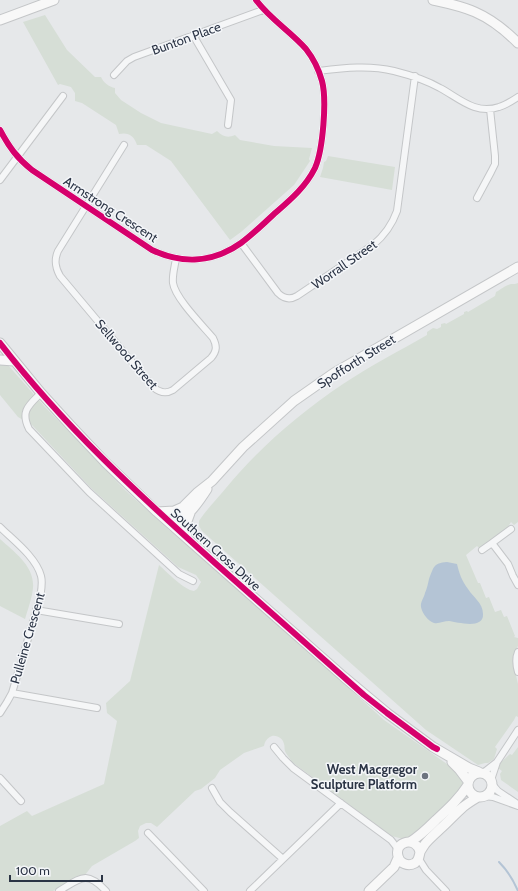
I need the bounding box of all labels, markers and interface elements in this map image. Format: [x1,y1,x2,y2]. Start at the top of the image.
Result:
street label: Bunton Place [149,18,223,58]
street label: Armstrong Crescent [61,173,162,246]
street label: Worrall Street [308,235,380,292]
street label: Sellwood Street [92,316,162,393]
street label: Spofforth Street [314,330,399,391]
street label: Southern Cross Drive [168,504,265,594]
street label: Pulleine Crescent [6,590,48,686]
place label: West Macgregor Sculpture Platform [311,761,418,792]
marker: West Macgregor Sculpture Platform [420,771,430,781]
scale bar [10,857,102,883]
text: 100 m [16,863,50,878]

